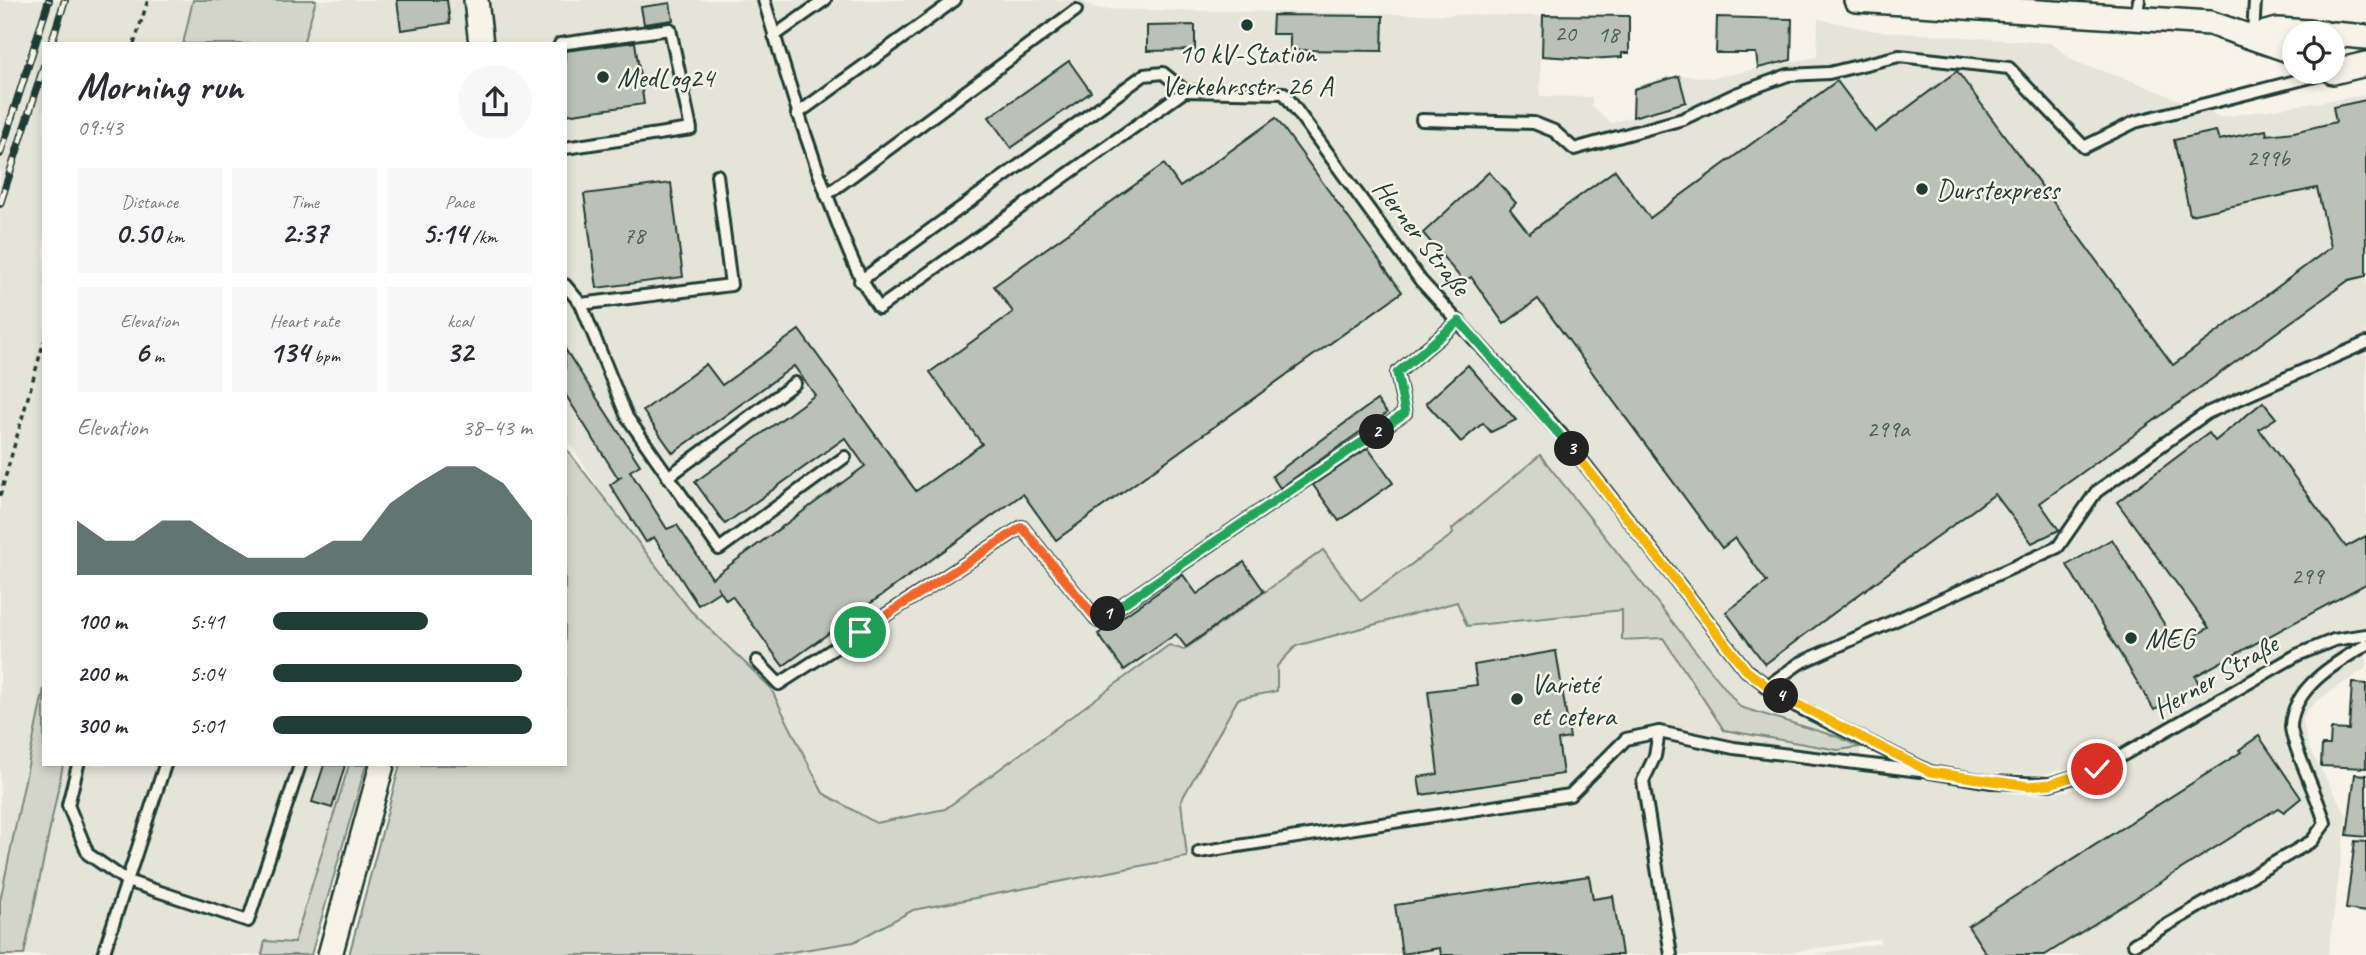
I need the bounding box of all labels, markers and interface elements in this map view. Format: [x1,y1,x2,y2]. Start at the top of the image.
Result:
marker: 10 kV-Station Verkehrsstr. 26 A [1239,17,1255,33]
house number: 20 [1554,18,1578,48]
house number: 18 [1597,19,1621,49]
map controls [2282,21,2345,84]
button: locate [2282,21,2345,84]
place label: 10 kV-Station Verkehrsstr. 26 A [1162,36,1334,103]
place label: MedLog24 [617,60,717,95]
text: Morning run [77,63,243,110]
button: share [458,65,532,139]
marker: MedLog24 [595,69,611,85]
text: 09:43 [77,113,123,142]
house number: 299b [2247,143,2291,173]
street label: Herner Straße [1365,172,1480,304]
place label: Durstexpress [1936,172,2061,207]
marker: Durstexpress [1914,181,1930,197]
text: Distance [121,190,178,214]
text: Time [290,190,319,214]
text: Pace [445,190,474,214]
text: 0.50 [115,214,161,252]
text: 2:37 [281,214,328,252]
text: 5:14 [422,214,468,252]
house number: 78 [623,220,647,250]
text: km [161,225,184,249]
text: /km [468,225,497,249]
text: Elevation [120,309,179,333]
text: Heart rate [270,309,339,333]
text: kcal [447,309,472,333]
text: 6 [135,333,149,371]
text: 134 [269,333,309,371]
text: 32 [446,333,473,371]
text: m [149,344,164,368]
text: bpm [309,344,340,368]
text: Elevation [77,413,148,442]
text: 38–43 m [462,413,532,442]
pin: 2 [1360,414,1394,450]
house number: 299a [1867,414,1911,444]
text: 2 [1372,419,1381,443]
pin: 3 [1554,432,1590,466]
text: 3 [1567,436,1576,460]
house number: 299 [2291,561,2325,591]
pin: 1 [1090,596,1126,632]
text: 1 [1103,601,1112,625]
pin [830,602,890,662]
text: 100 m [77,607,127,636]
text: 5:41 [189,607,225,636]
icon: arrive [841,613,879,651]
place label: MEG [2145,621,2197,656]
street label: Herner Straße [2146,625,2285,726]
marker: MEG [2123,630,2139,646]
text: 200 m [77,659,127,688]
text: 5:04 [189,659,225,688]
place label: Varieté et cetera [1531,666,1617,733]
pin: 4 [1764,678,1798,714]
text: 4 [1776,683,1785,707]
marker: Varieté et cetera [1509,691,1525,707]
text: 300 m [77,711,127,740]
text: 5:01 [189,711,225,740]
pin [2067,739,2127,799]
icon: check [2078,750,2116,788]

